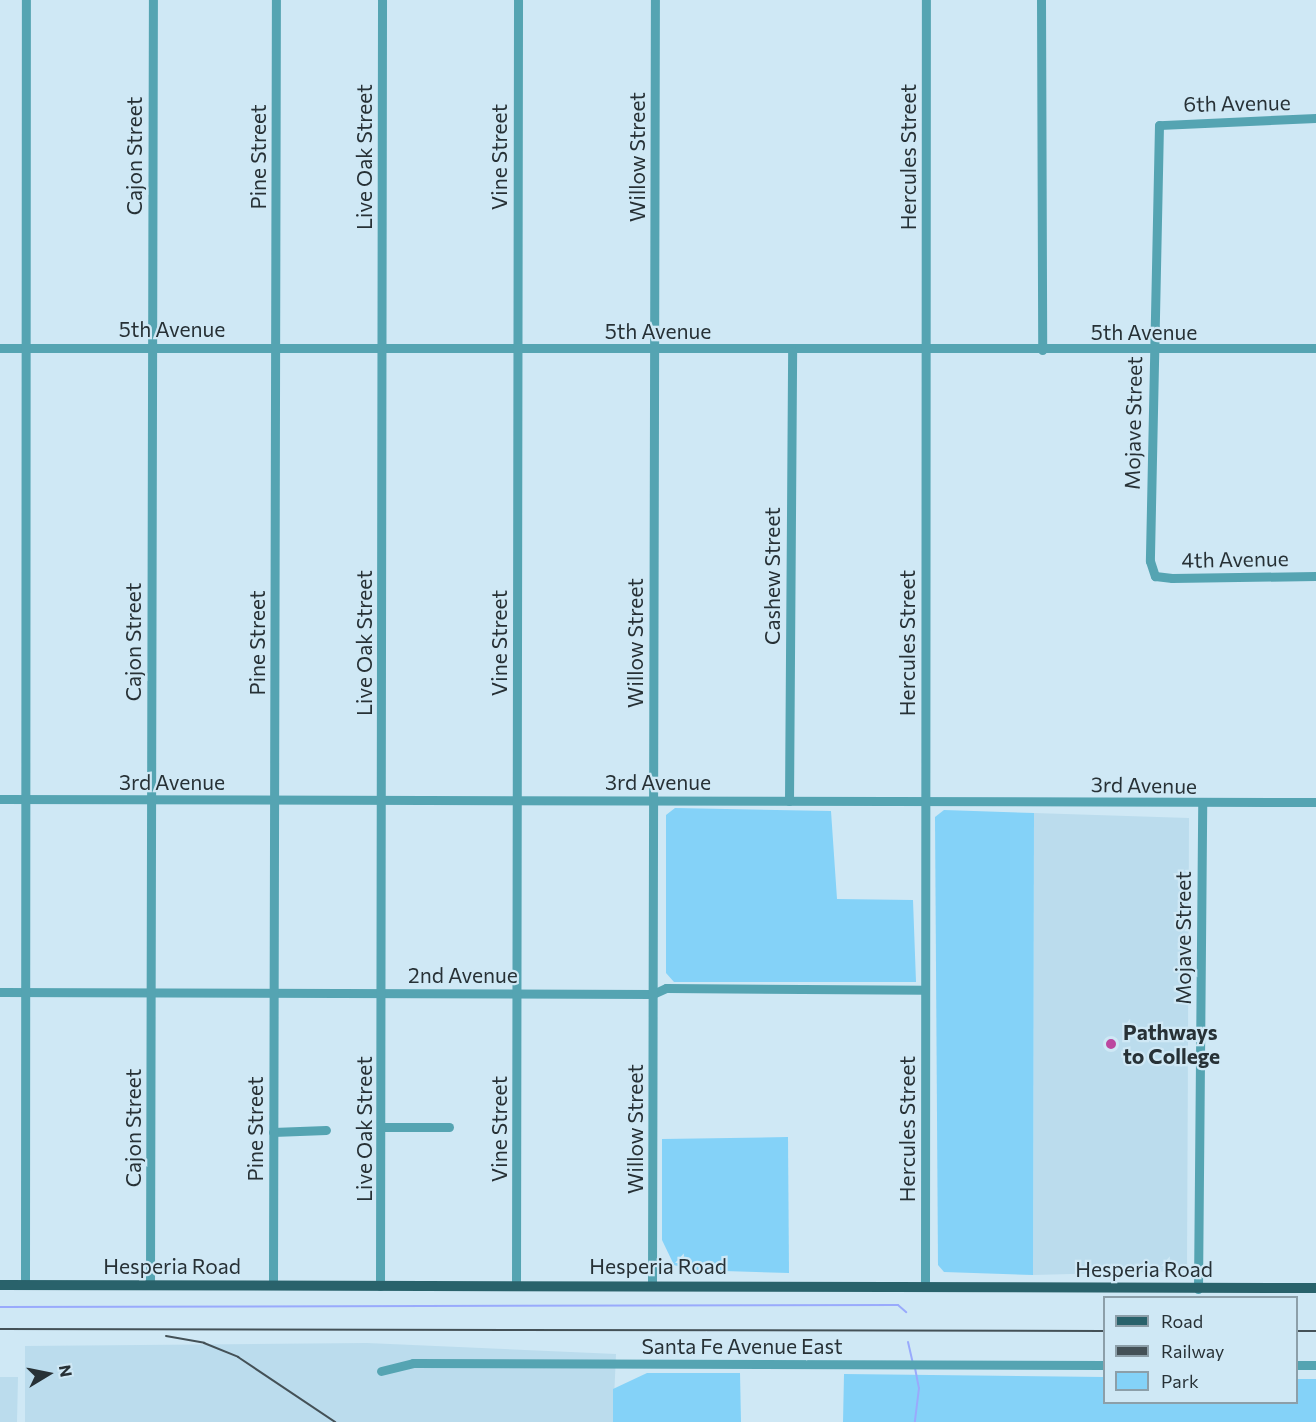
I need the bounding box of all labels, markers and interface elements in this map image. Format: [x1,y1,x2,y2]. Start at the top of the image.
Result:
street label: Live Oak Street [351,84,377,230]
street label: Hercules Street [895,84,921,230]
street label: 6th Avenue [1183,89,1291,117]
street label: Willow Street [624,92,650,222]
street label: Cajon Street [121,97,147,215]
street label: Pine Street [245,104,271,210]
street label: Vine Street [486,104,512,210]
street label: 5th Avenue [119,316,225,342]
street label: 5th Avenue [605,318,711,344]
street label: 5th Avenue [1091,319,1197,345]
street label: Mojave Street [1119,356,1147,490]
street label: Cashew Street [759,507,785,645]
street label: 4th Avenue [1181,545,1289,573]
street label: Live Oak Street [351,570,377,716]
street label: Hercules Street [894,570,920,716]
street label: Willow Street [622,578,648,708]
street label: Cajon Street [120,583,146,701]
street label: Pine Street [244,590,270,696]
street label: Vine Street [486,590,512,696]
street label: 3rd Avenue [119,769,225,795]
street label: 3rd Avenue [605,769,711,795]
street label: 3rd Avenue [1091,771,1197,799]
street label: Mojave Street [1170,871,1196,1005]
street label: 2nd Avenue [408,962,518,988]
place label: Pathways to College [1123,1019,1220,1069]
marker: Pathways to College [1104,1037,1118,1051]
street label: Live Oak Street [351,1056,377,1202]
street label: Hercules Street [894,1056,920,1202]
street label: Willow Street [622,1064,648,1194]
street label: Cajon Street [120,1069,146,1187]
street label: Pine Street [242,1076,268,1182]
street label: Vine Street [486,1076,512,1182]
street label: Hesperia Road [103,1253,241,1279]
street label: Hesperia Road [589,1253,727,1279]
street label: Hesperia Road [1075,1256,1213,1282]
legend [1103,1296,1298,1404]
text: Road [1161,1310,1203,1332]
street label: Santa Fe Avenue East [641,1333,843,1359]
text: Railway [1161,1340,1224,1362]
north arrow [18,1344,78,1404]
text: N [56,1363,77,1378]
text: Park [1161,1370,1199,1392]

